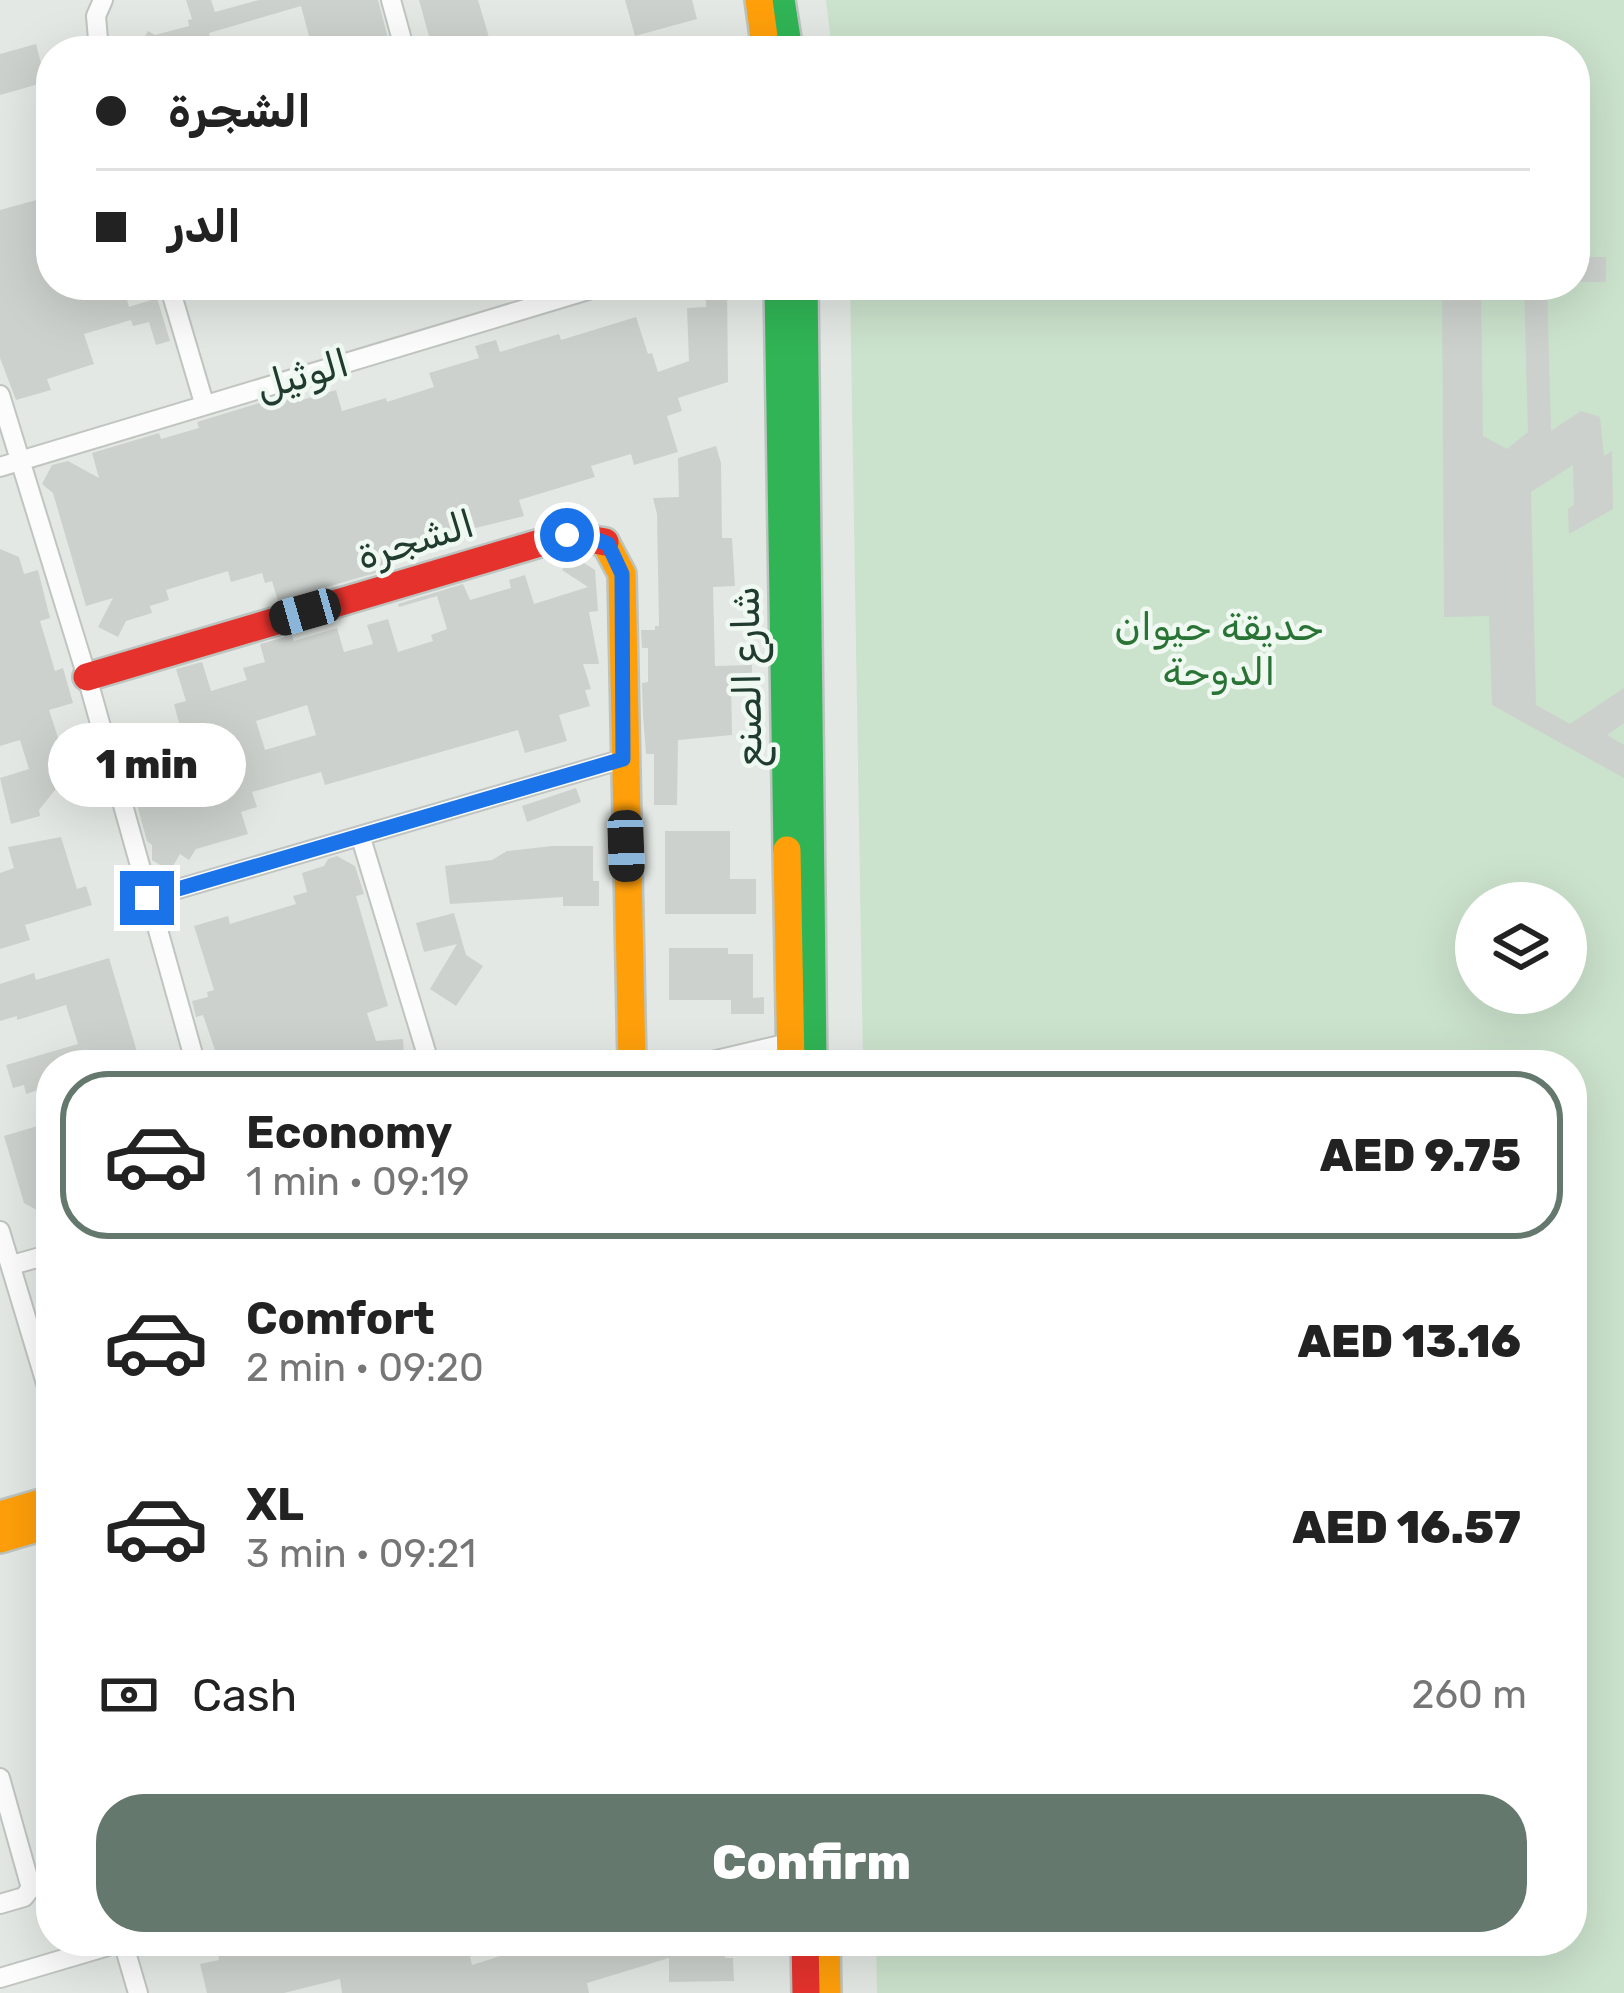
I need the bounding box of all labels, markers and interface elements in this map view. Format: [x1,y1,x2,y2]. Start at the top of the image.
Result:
text: الشجرة [168,85,311,138]
text: الدر [168,200,241,253]
street label: الوثيل [251,340,354,410]
street label: الشجرة [351,500,479,580]
route start [540,508,594,562]
car [265,585,345,639]
street label: شارع الصنع [722,586,776,766]
park label: حديقة حيوان الدوحة [1114,604,1324,695]
callout: 1 min [48,724,246,808]
text: 1 min [96,742,198,788]
car [607,809,645,883]
route end [120,871,174,925]
map controls [1455,882,1587,1014]
button: layers [1455,882,1587,1014]
icon: car [102,1101,210,1209]
text: Economy [246,1106,452,1159]
text: AED 9.75 [1320,1129,1521,1182]
text: 1 min · 09:19 [246,1159,470,1205]
icon: car [102,1287,210,1395]
text: Comfort [246,1292,435,1345]
text: AED 13.16 [1298,1315,1521,1368]
text: 2 min · 09:20 [246,1345,484,1391]
icon: car [102,1473,210,1581]
text: XL [246,1478,304,1531]
text: AED 16.57 [1292,1501,1521,1554]
text: 3 min · 09:21 [246,1531,476,1577]
icon: cash [96,1662,162,1728]
text: Cash [192,1669,297,1722]
text: 260 m [1412,1672,1527,1718]
button: Confirm [96,1794,1527,1932]

